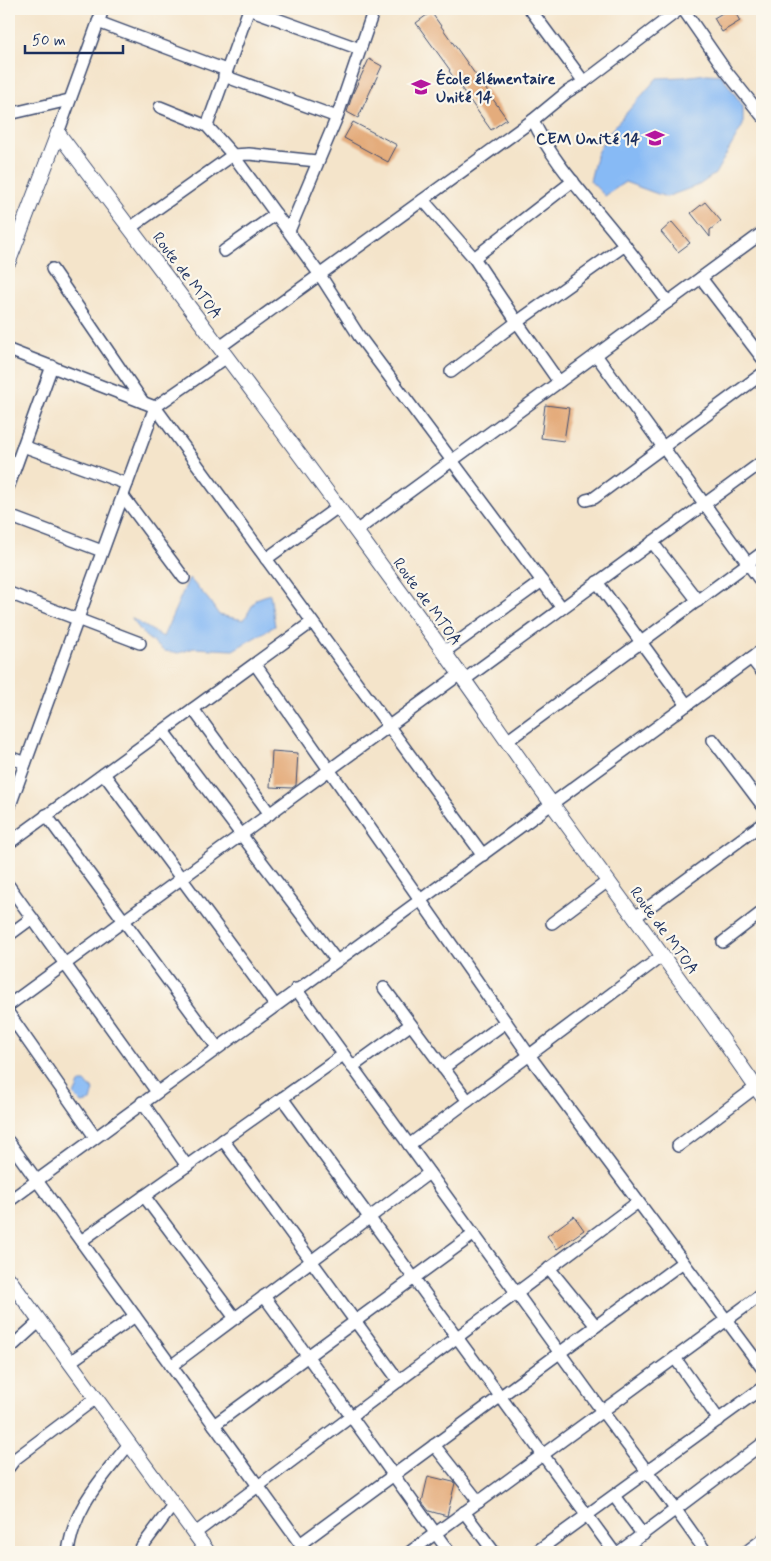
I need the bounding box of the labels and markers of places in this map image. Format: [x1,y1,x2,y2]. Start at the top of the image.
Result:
place label: École élémentaire Unité 14 [436,68,556,108]
school or university icon: École élémentaire Unité 14 [410,76,432,98]
school or university icon: CEM Unité 14 [644,127,666,149]
place label: CEM Unité 14 [536,129,640,150]

